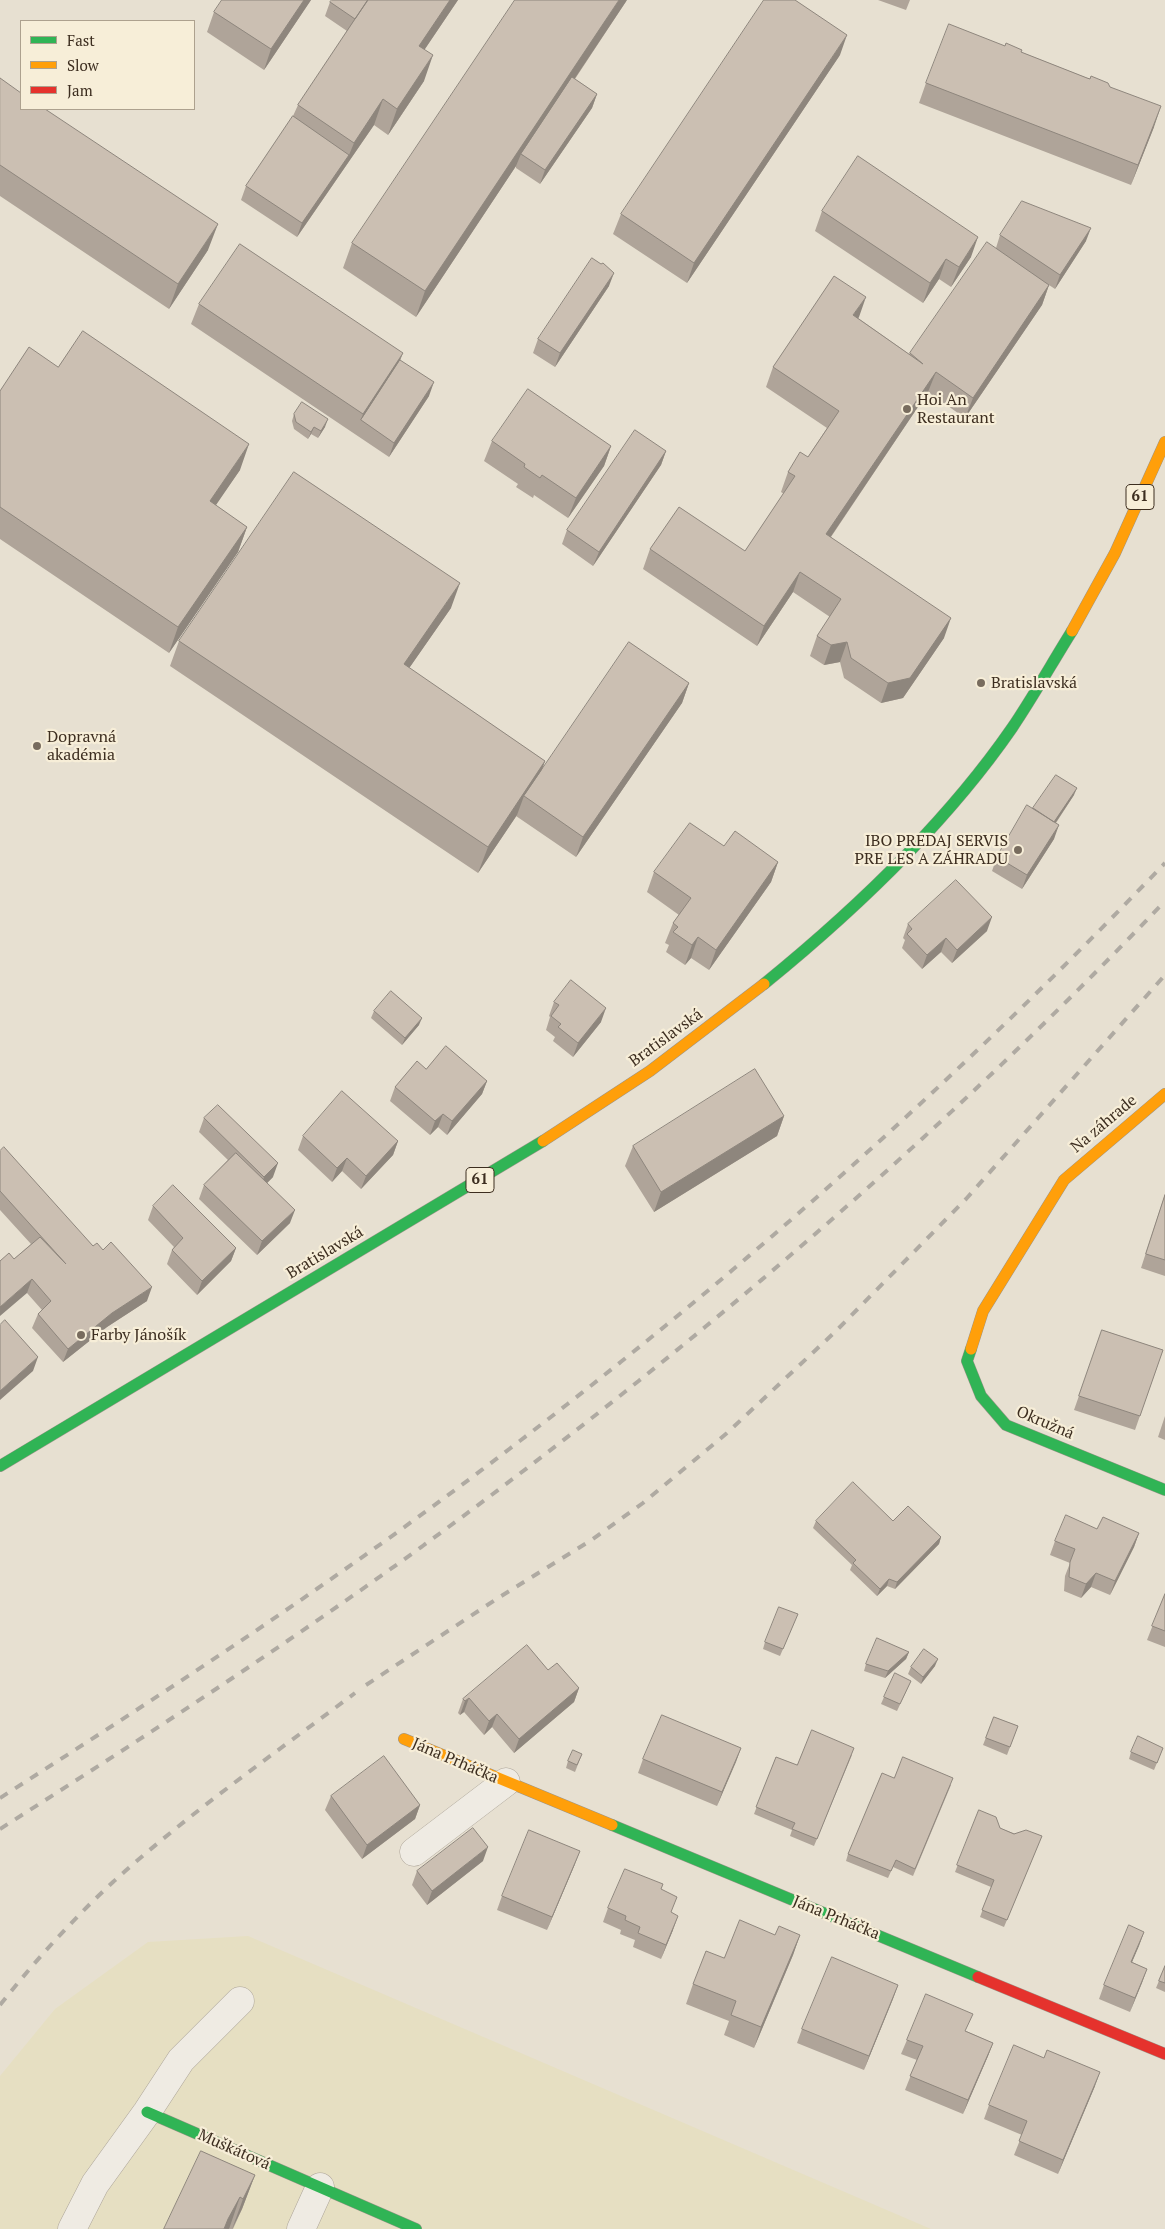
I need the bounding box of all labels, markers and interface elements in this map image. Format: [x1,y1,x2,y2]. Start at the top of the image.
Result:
legend [20,20,195,110]
text: Fast [67,30,95,50]
text: Slow [67,55,99,75]
text: Jam [67,80,93,100]
place label: Hoi An Restaurant [917,390,995,428]
marker: Hoi An Restaurant [901,403,913,415]
road number: 61 [1126,484,1154,510]
place label: Bratislavská [991,673,1077,693]
marker: Bratislavská [975,677,987,689]
place label: Dopravná akadémia [47,727,116,765]
marker: Dopravná akadémia [31,740,43,752]
place label: IBO PREDAJ SERVIS PRE LES A ZÁHRADU [854,831,1008,869]
marker: IBO PREDAJ SERVIS PRE LES A ZÁHRADU [1012,844,1024,856]
street label: Bratislavská [626,1005,706,1071]
street label: Na záhrade [1067,1091,1141,1157]
road number: 61 [466,1168,494,1192]
street label: Bratislavská [283,1223,367,1283]
place label: Farby Jánošík [91,1325,186,1345]
marker: Farby Jánošík [75,1329,87,1341]
street label: Okružná [1013,1402,1077,1444]
street label: Jána Prháčka [409,1734,501,1788]
street label: Jána Prháčka [790,1892,882,1944]
street label: Muškátová [195,2126,273,2174]

